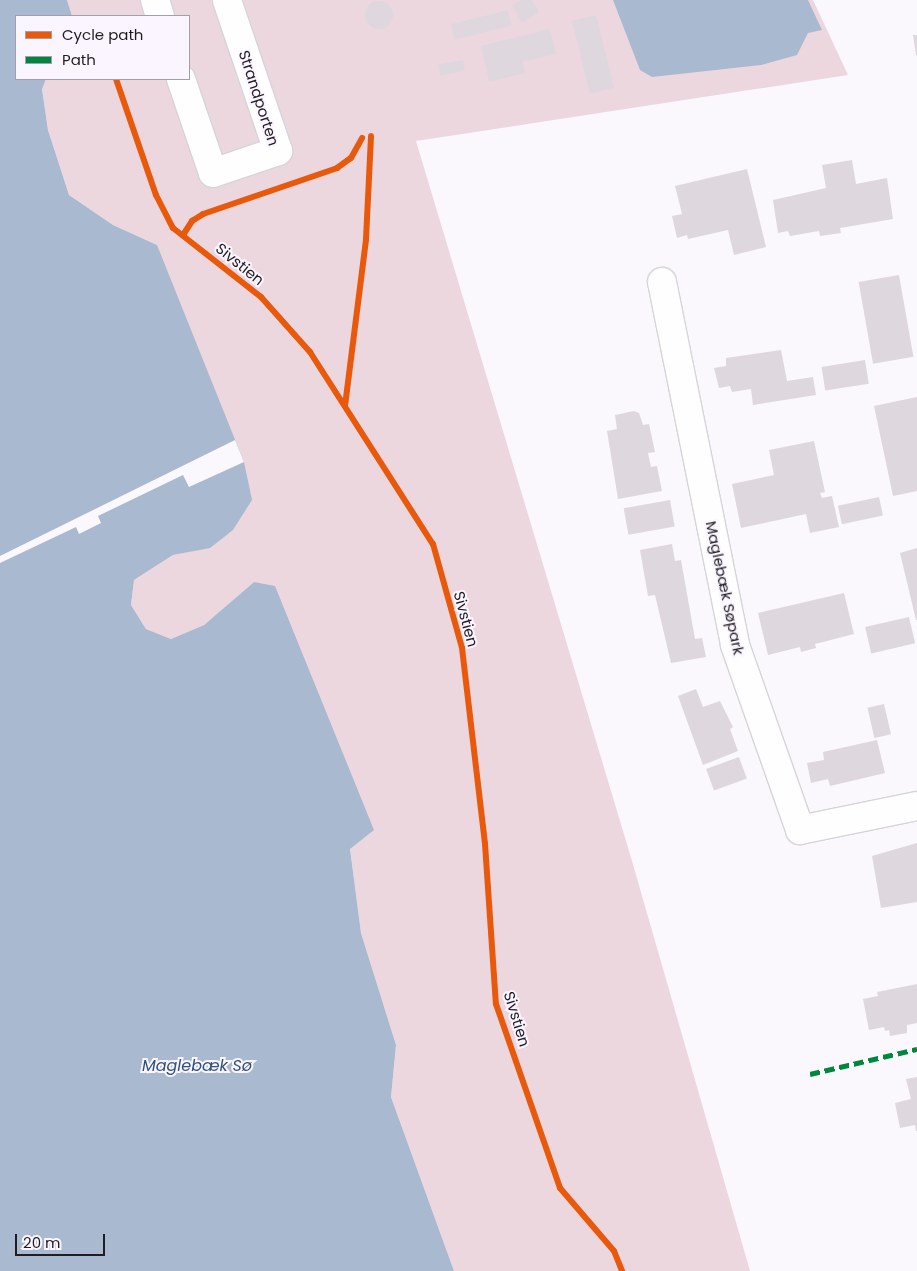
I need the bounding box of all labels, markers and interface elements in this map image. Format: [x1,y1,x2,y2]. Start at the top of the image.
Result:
legend [15,15,190,80]
text: Cycle path [62,24,143,45]
street label: Strandporten [235,48,283,148]
text: Path [62,49,96,70]
street label: Sivstien [212,239,268,289]
street label: Maglebæk Søpark [702,519,748,657]
street label: Sivstien [450,589,482,649]
street label: Sivstien [500,989,534,1049]
water label: Maglebæk Sø [142,1056,252,1076]
scale bar [18,1224,108,1256]
text: 20 m [23,1232,61,1253]

